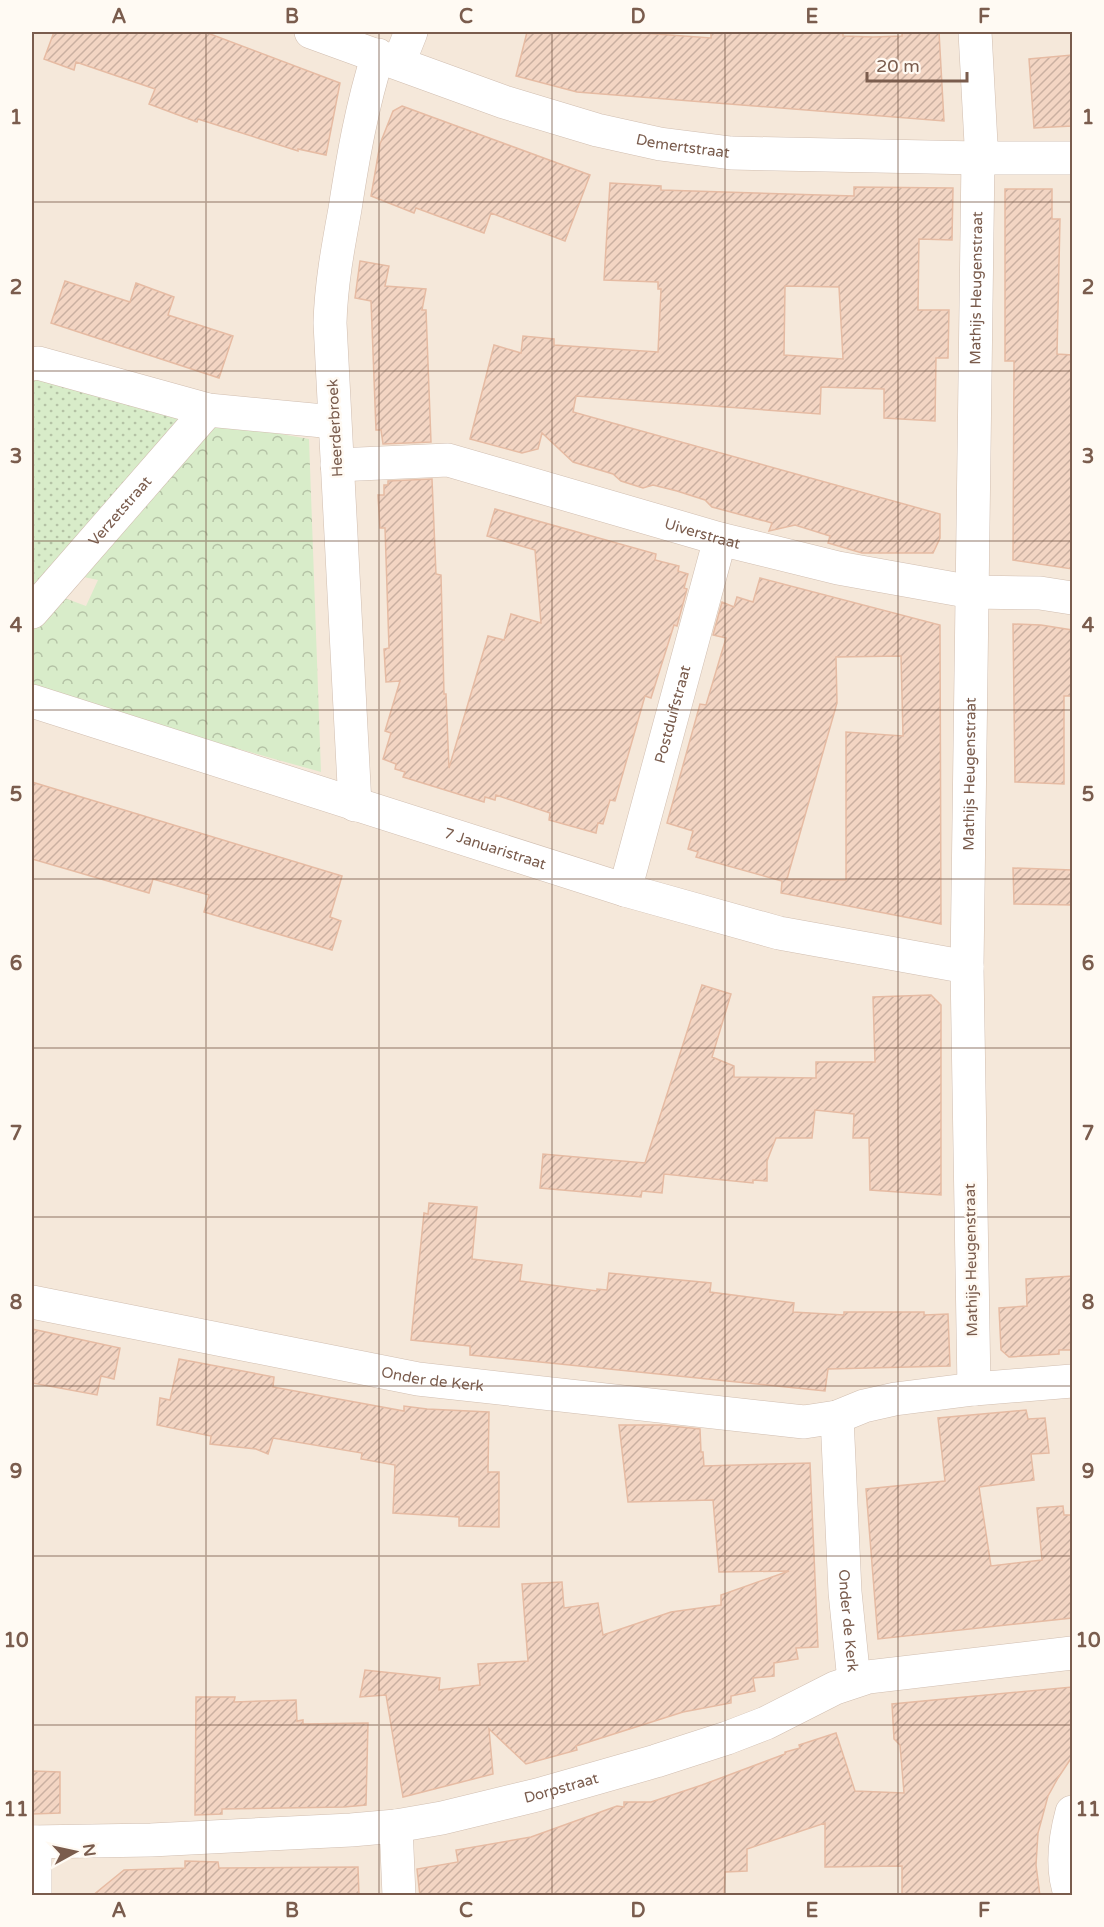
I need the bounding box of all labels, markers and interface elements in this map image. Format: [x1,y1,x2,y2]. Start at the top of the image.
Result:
text: A [112,5,127,29]
text: B [285,5,299,29]
text: C [459,5,473,29]
text: D [630,5,646,29]
text: E [806,5,819,29]
text: F [978,5,990,29]
scale bar [867,45,968,83]
text: 20 m [876,55,920,77]
text: 1 [10,106,22,130]
text: 1 [1082,106,1094,130]
street label: Demertstraat [635,130,731,162]
street label: Mathijs Heugenstraat [966,211,986,365]
text: 2 [10,276,22,300]
text: 2 [1082,276,1094,300]
street label: Heerderbroek [323,379,347,477]
text: 3 [10,445,22,469]
text: 3 [1082,445,1094,469]
street label: Verzetstraat [85,472,155,550]
street label: Uiverstraat [662,514,742,553]
text: 4 [10,614,23,638]
text: 4 [1082,614,1095,638]
street label: Postduifstraat [651,663,694,765]
street label: Mathijs Heugenstraat [960,697,980,851]
text: 5 [10,783,22,807]
text: 5 [1082,783,1094,807]
street label: 7 Januaristraat [442,824,549,873]
text: 6 [10,952,22,976]
text: 6 [1082,952,1094,976]
text: 7 [10,1122,22,1146]
text: 7 [1082,1122,1094,1146]
street label: Mathijs Heugenstraat [961,1183,981,1337]
text: 8 [10,1291,22,1315]
text: 8 [1082,1291,1094,1315]
street label: Onder de Kerk [380,1363,485,1395]
text: 9 [10,1460,22,1484]
text: 9 [1082,1460,1094,1484]
street label: Onder de Kerk [835,1569,862,1673]
text: 10 [3,1629,29,1653]
text: 10 [1075,1629,1101,1653]
street label: Dorpstraat [522,1769,601,1807]
text: 11 [3,1798,29,1822]
text: 11 [1075,1798,1101,1822]
north arrow [45,1822,105,1882]
text: N [78,1842,100,1858]
text: A [112,1899,127,1923]
text: B [285,1899,299,1923]
text: C [459,1899,473,1923]
text: D [630,1899,646,1923]
text: E [806,1899,819,1923]
text: F [978,1899,990,1923]

